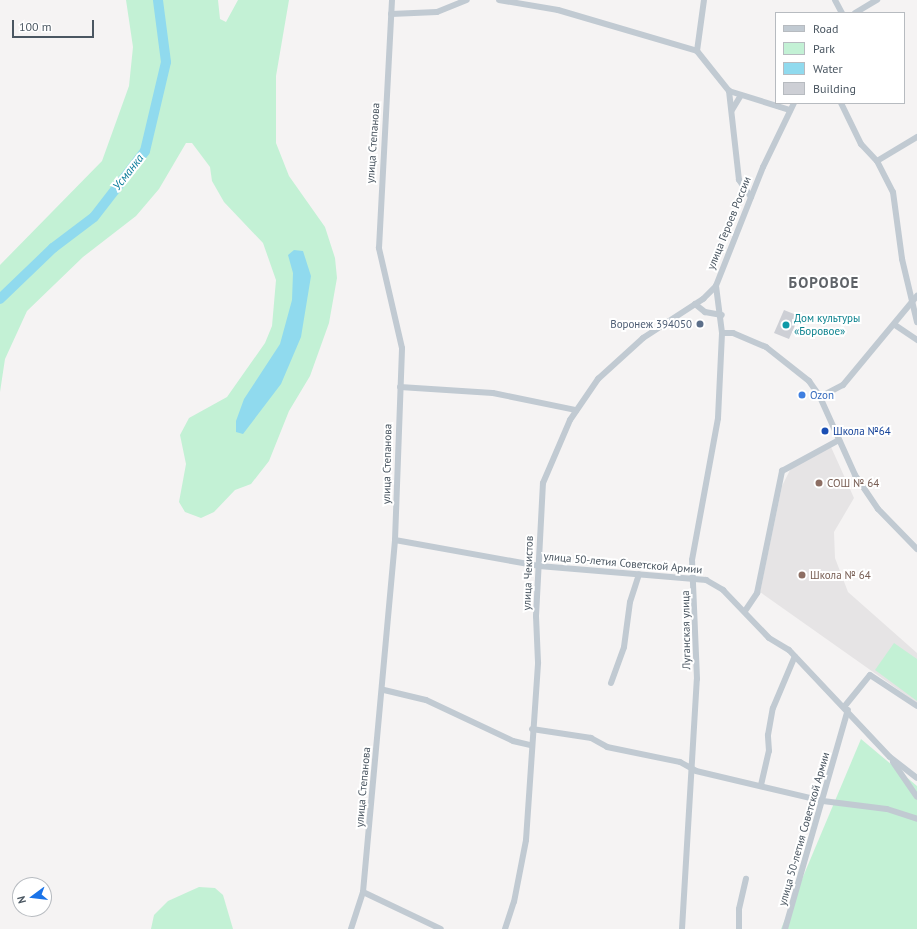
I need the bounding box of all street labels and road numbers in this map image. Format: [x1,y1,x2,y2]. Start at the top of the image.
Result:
street label: улица Степанова [364,102,382,184]
street label: улица Героев России [704,174,754,272]
street label: улица Степанова [380,424,394,504]
street label: улица Чекистов [520,535,536,611]
street label: улица 50-летия Советской Армии [543,549,703,577]
street label: Луганская улица [679,590,693,670]
street label: улица Степанова [353,746,373,828]
street label: улица 50-летия Советской Армии [776,750,832,908]

